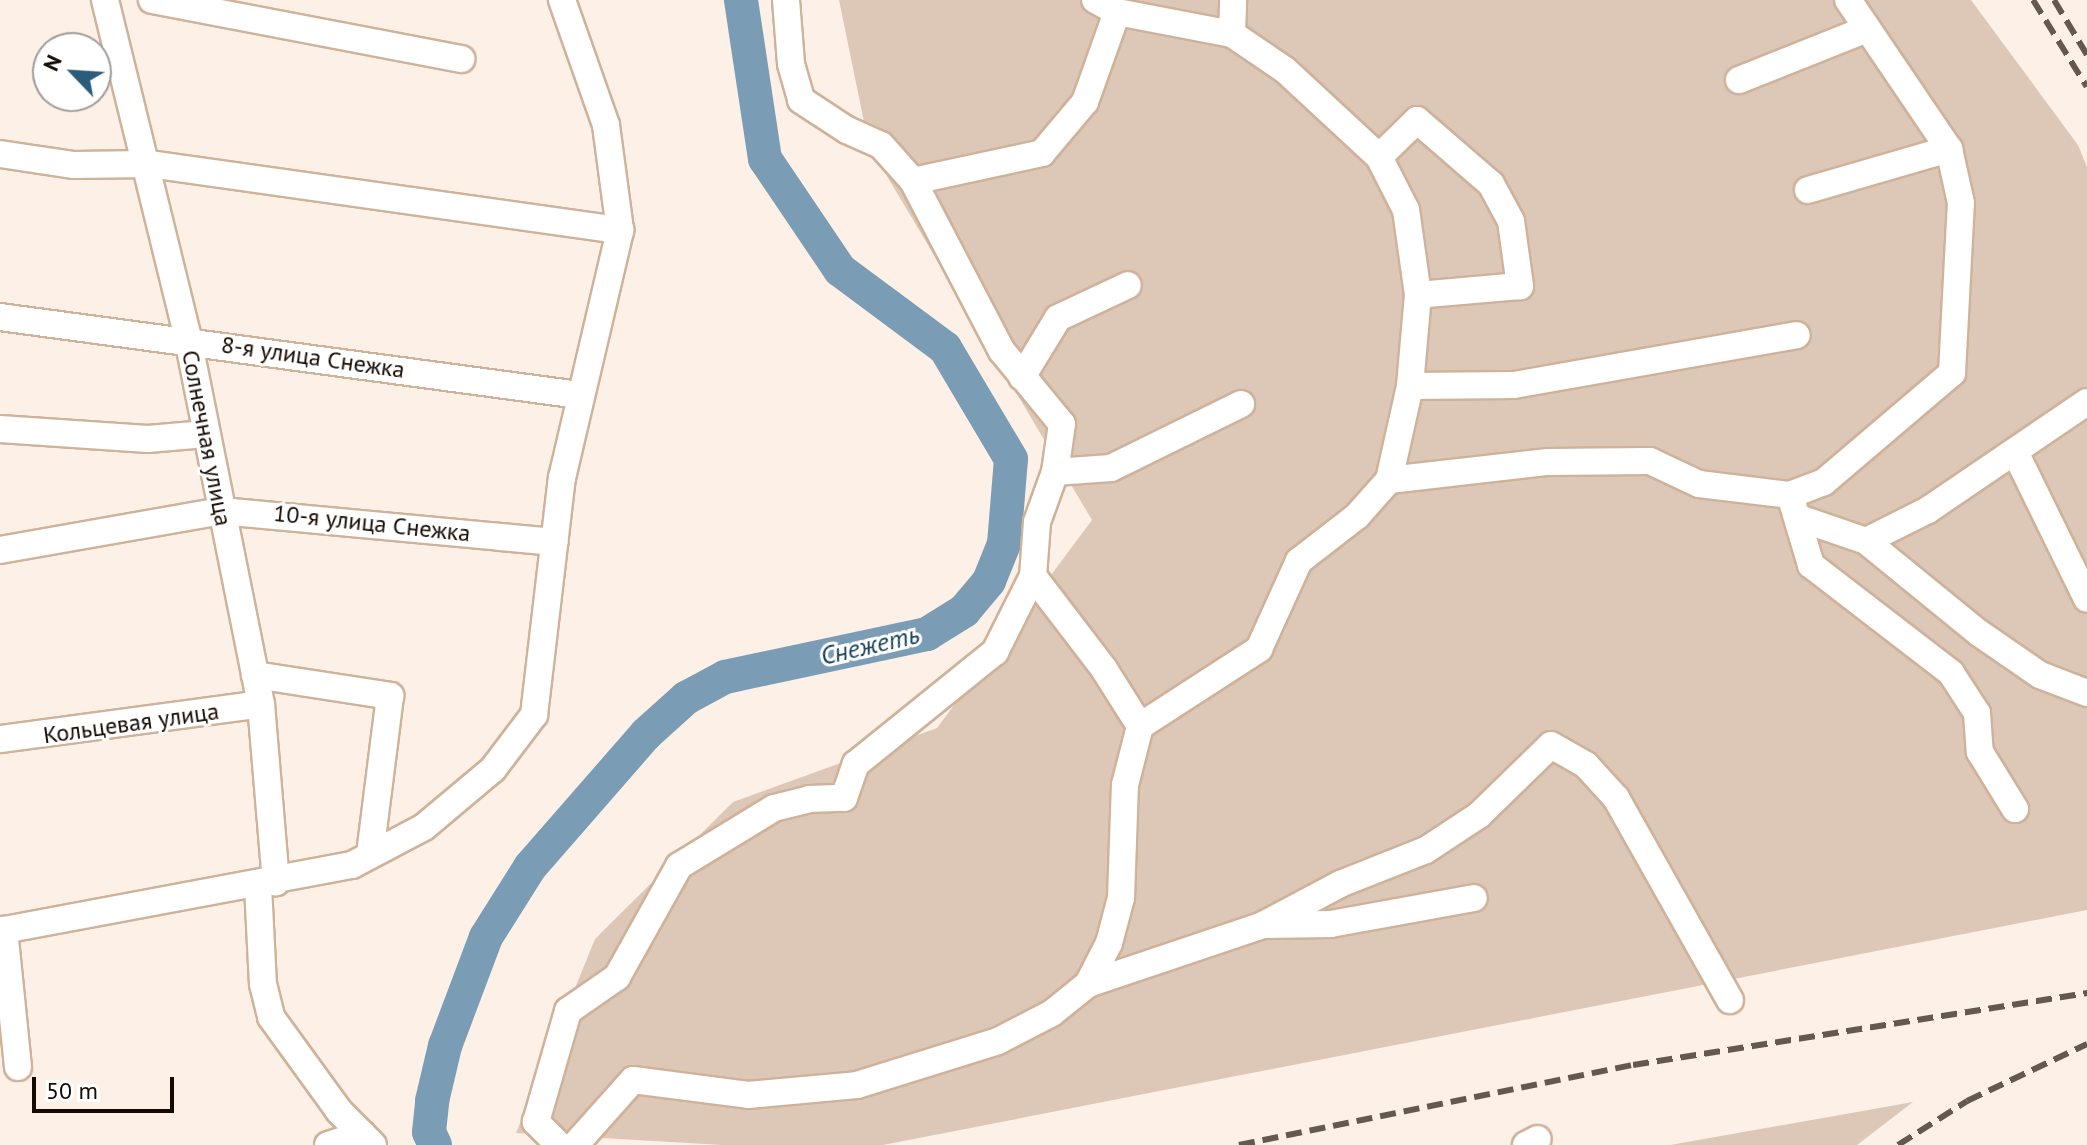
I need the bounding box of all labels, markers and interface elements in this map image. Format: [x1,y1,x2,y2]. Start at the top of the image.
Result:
north arrow [32,32,112,112]
text: N [36,50,68,75]
street label: 8-я улица Снежка [219,330,407,384]
street label: Солнечная улица [176,348,238,528]
street label: 10-я улица Снежка [272,498,472,548]
water label: Снежеть [818,619,922,671]
street label: Кольцевая улица [41,696,221,750]
scale bar [36,1061,178,1111]
text: 50 m [46,1075,98,1106]

